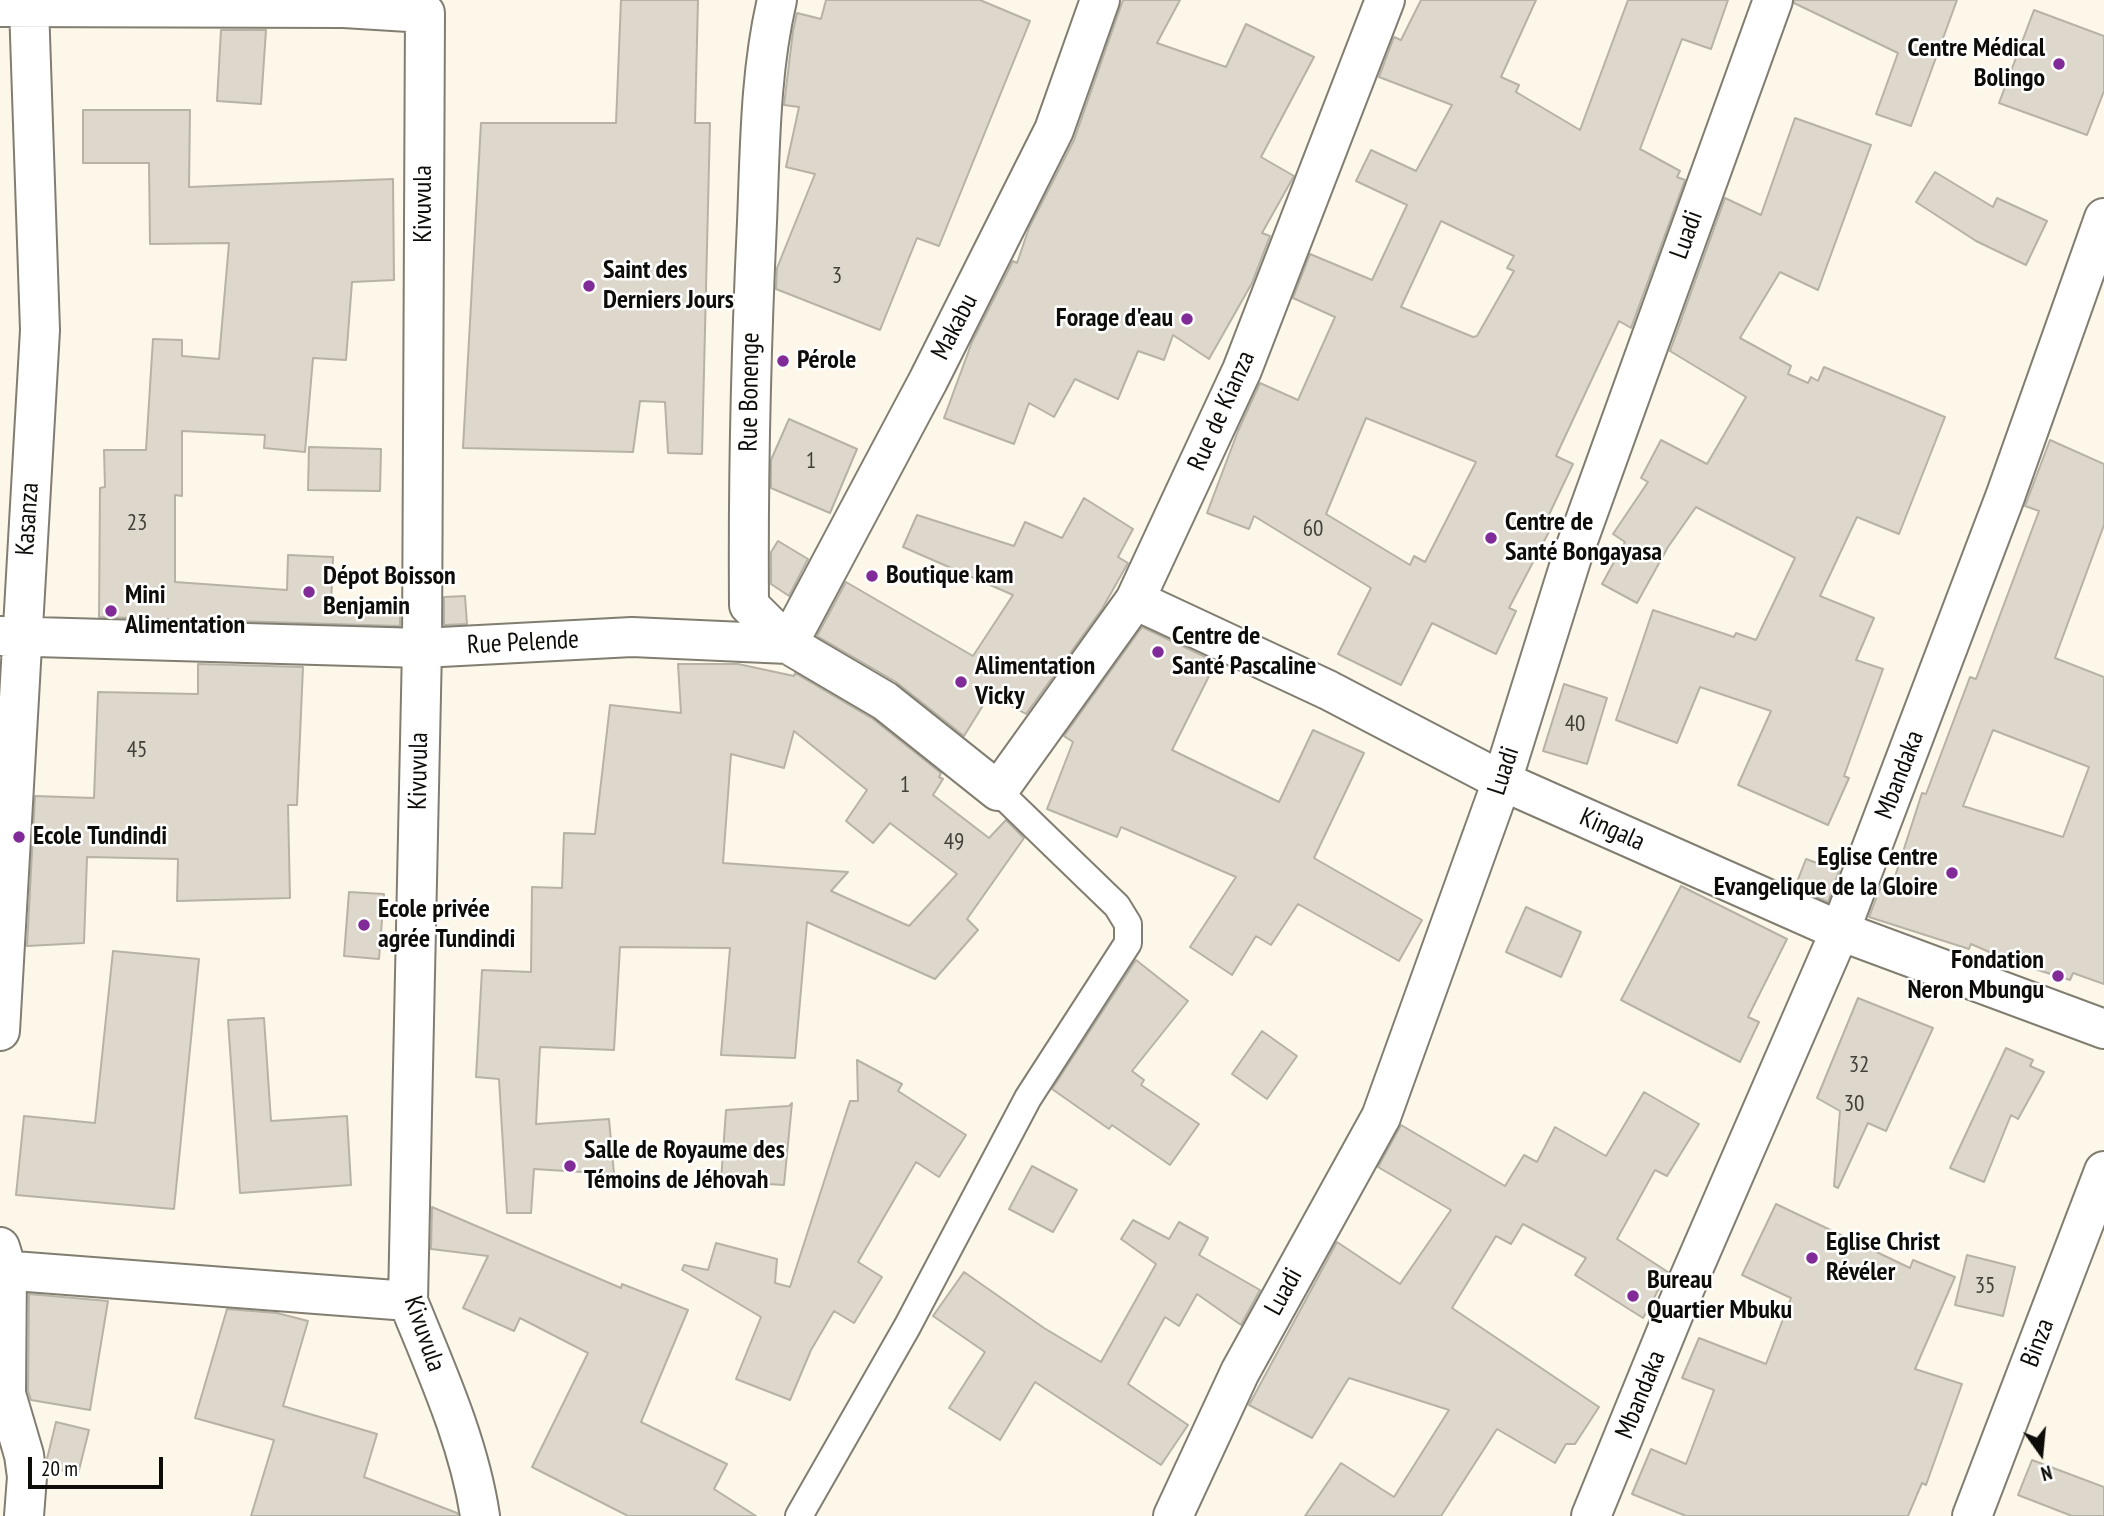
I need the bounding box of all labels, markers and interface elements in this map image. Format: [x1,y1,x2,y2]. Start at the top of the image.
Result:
place label: Centre Médical Bolingo [1907,33,2045,94]
marker: Centre Médical Bolingo [2051,56,2067,72]
street label: Kivuvula [408,165,440,243]
street label: Luadi [1664,207,1710,263]
place label: Saint des Derniers Jours [603,255,734,316]
house number: 3 [832,262,842,290]
marker: Saint des Derniers Jours [581,278,597,294]
street label: Makabu [925,289,985,365]
place label: Forage d'eau [1056,303,1173,335]
marker: Forage d'eau [1179,311,1195,327]
street label: Rue Bonenge [733,332,767,452]
place label: Pérole [797,345,856,377]
street label: Rue de Kianza [1182,346,1262,476]
marker: Pérole [775,353,791,369]
house number: 1 [806,447,816,475]
street label: Kasanza [10,481,46,557]
place label: Centre de Santé Bongayasa [1505,507,1662,568]
house number: 23 [127,509,147,537]
house number: 60 [1303,515,1323,543]
marker: Centre de Santé Bongayasa [1483,530,1499,546]
place label: Boutique kam [886,560,1014,592]
place label: Dépot Boisson Benjamin [323,561,456,622]
marker: Boutique kam [864,568,880,584]
place label: Mini Alimentation [125,580,245,642]
marker: Dépot Boisson Benjamin [301,584,317,600]
marker: Mini Alimentation [103,603,119,619]
place label: Centre de Santé Pascaline [1172,621,1316,682]
street label: Rue Pelende [466,624,580,662]
marker: Centre de Santé Pascaline [1150,644,1166,660]
place label: Alimentation Vicky [975,651,1095,712]
marker: Alimentation Vicky [953,674,969,690]
house number: 40 [1565,710,1585,738]
street label: Mbandaka [1869,727,1931,823]
street label: Kivuvula [403,732,435,810]
house number: 45 [127,736,147,764]
street label: Luadi [1482,743,1526,799]
house number: 1 [900,771,910,799]
street label: Kingala [1575,802,1649,858]
place label: Ecole Tundindi [33,821,167,853]
house number: 49 [944,828,964,856]
marker: Ecole Tundindi [11,829,27,845]
place label: Eglise Centre Evangelique de la Gloire [1714,842,1938,903]
marker: Eglise Centre Evangelique de la Gloire [1944,865,1960,881]
place label: Ecole privée agrée Tundindi [378,894,515,956]
marker: Ecole privée agrée Tundindi [356,917,372,933]
place label: Fondation Neron Mbungu [1907,945,2044,1006]
marker: Fondation Neron Mbungu [2050,968,2066,984]
house number: 32 [1849,1051,1869,1079]
house number: 30 [1844,1090,1864,1118]
place label: Salle de Royaume des Témoins de Jéhovah [584,1135,785,1196]
marker: Salle de Royaume des Témoins de Jéhovah [562,1158,578,1174]
place label: Eglise Christ Révéler [1826,1227,1940,1288]
marker: Eglise Christ Révéler [1804,1250,1820,1266]
street label: Luadi [1258,1263,1310,1321]
place label: Bureau Quartier Mbuku [1647,1265,1792,1326]
house number: 35 [1975,1272,1995,1300]
marker: Bureau Quartier Mbuku [1625,1288,1641,1304]
street label: Kivuvula [397,1292,451,1376]
street label: Binza [2015,1315,2061,1371]
street label: Mbandaka [1609,1347,1673,1443]
north arrow [2006,1418,2076,1488]
scale bar [32,1442,166,1486]
text: 20 m [41,1455,78,1482]
text: N [2038,1460,2055,1486]

